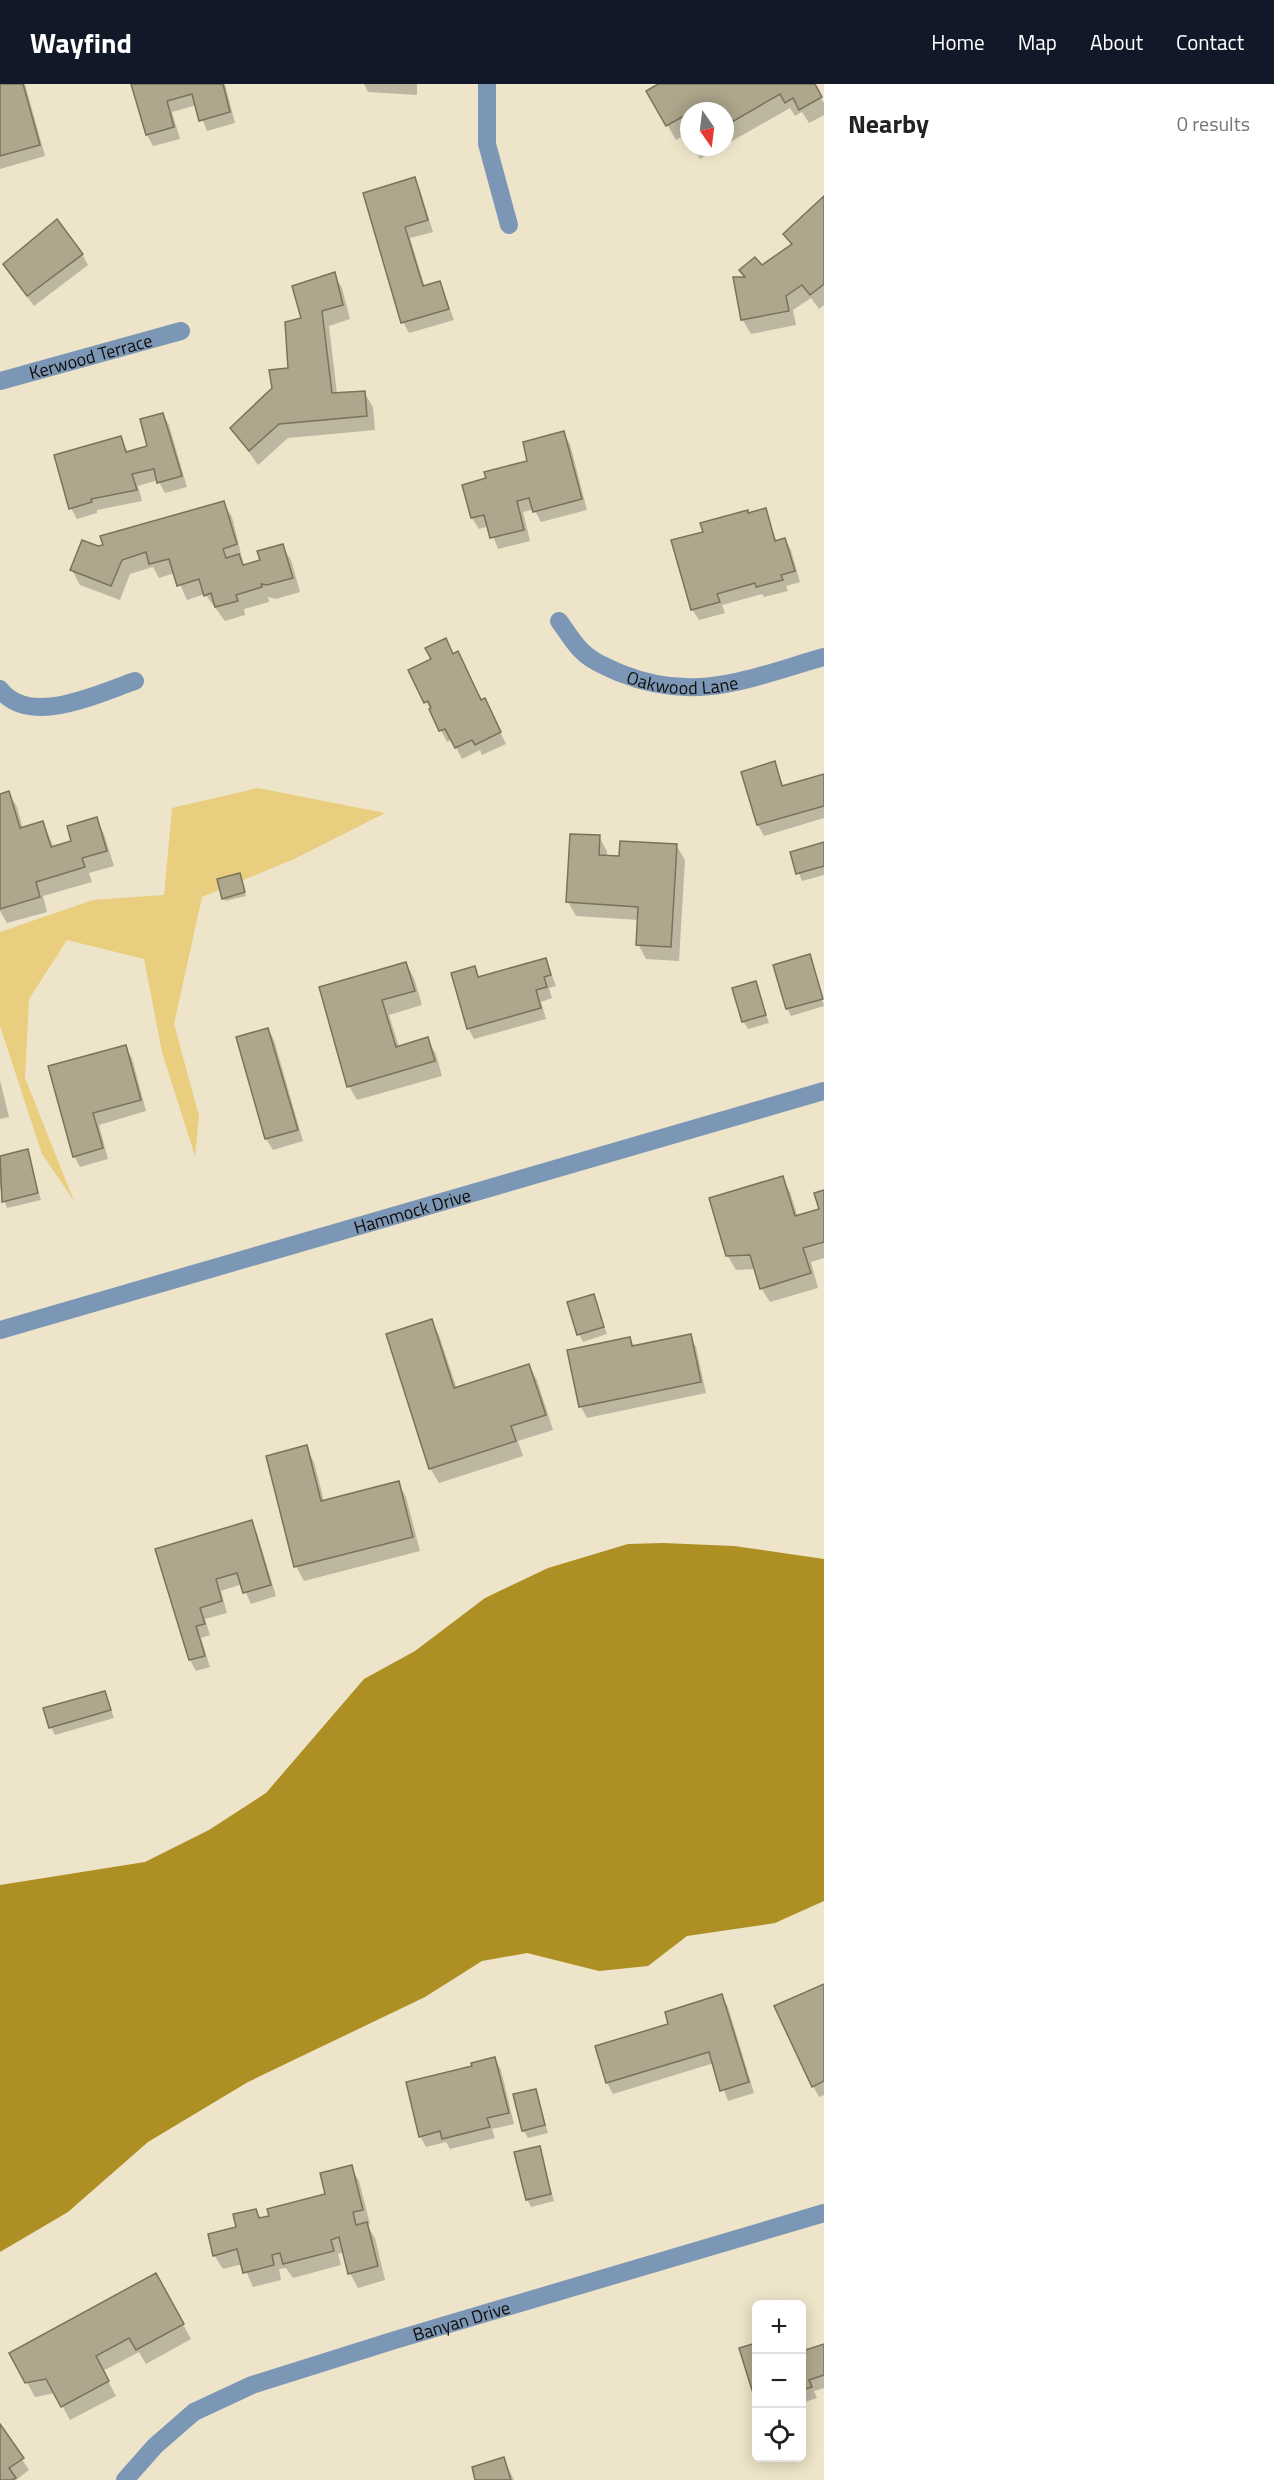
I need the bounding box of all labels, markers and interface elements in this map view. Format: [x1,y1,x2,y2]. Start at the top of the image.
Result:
text: Wayfind [30,21,132,64]
text: Home [931,26,985,58]
text: Map [1018,26,1057,58]
text: About [1090,26,1143,58]
text: Contact [1176,26,1244,58]
north arrow [680,102,734,156]
text: Nearby [848,104,929,143]
text: 0 results [1177,108,1250,139]
street label: Kerwood Terrace [26,326,155,386]
street label: Oakwood Lane [623,663,740,701]
street label: Hammock Drive [350,1181,474,1240]
street label: Banyan Drive [409,2293,513,2348]
map controls [752,2300,806,2462]
button: + [752,2300,806,2354]
button: − [752,2354,806,2408]
button: locate [752,2408,806,2462]

